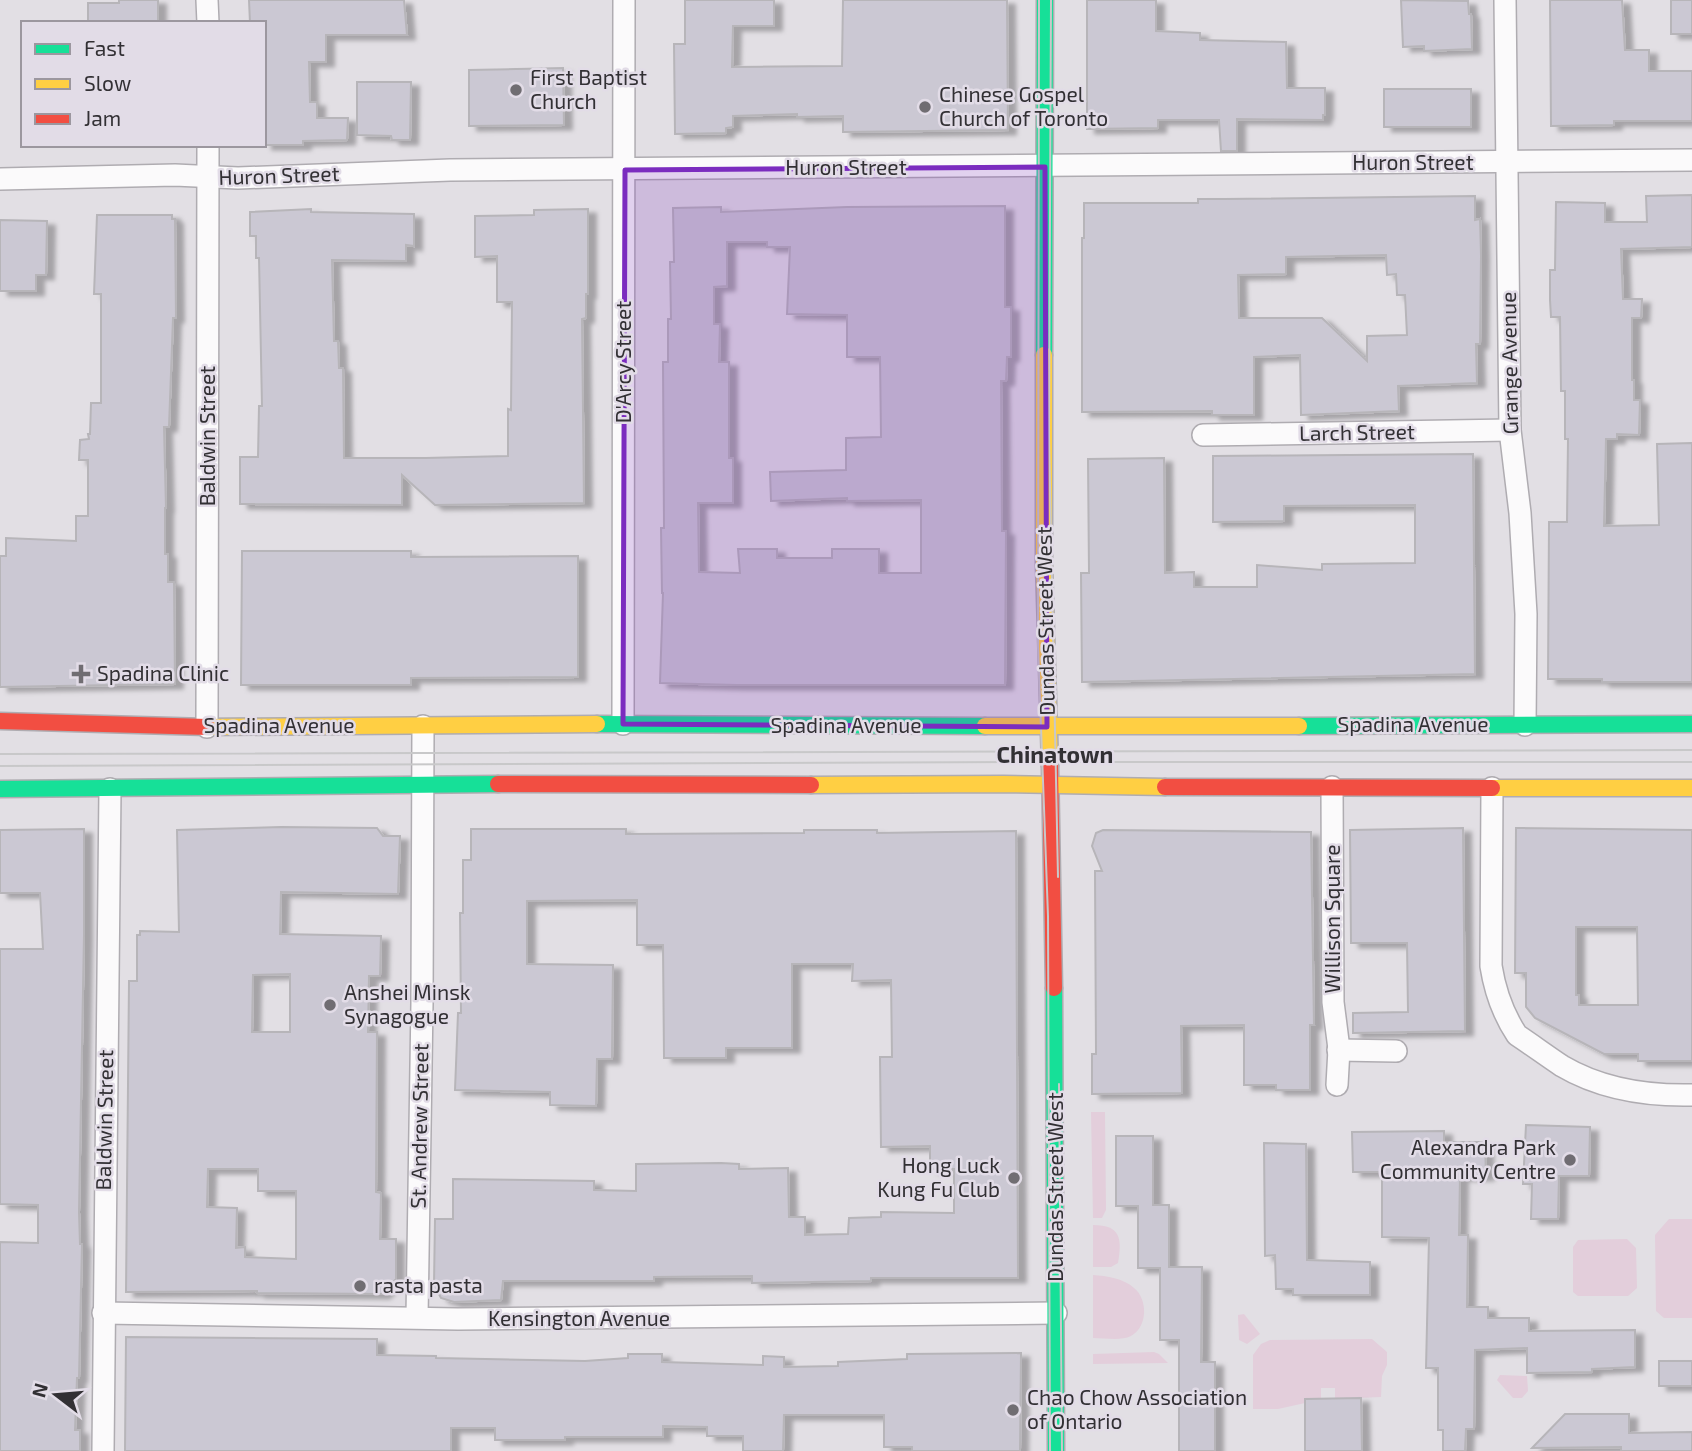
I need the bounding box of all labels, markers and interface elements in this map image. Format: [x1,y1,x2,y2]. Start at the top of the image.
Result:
legend [21,21,266,147]
text: Fast [84,35,125,60]
place label: First Baptist Church [530,64,647,113]
text: Slow [84,70,131,95]
place label: Chinese Gospel Church of Toronto [939,81,1108,130]
marker: First Baptist Church [508,82,524,98]
marker: Chinese Gospel Church of Toronto [917,99,933,115]
text: Jam [84,105,121,130]
street label: Huron Street [1352,149,1474,174]
street label: Huron Street [785,154,907,179]
street label: Huron Street [218,160,340,189]
street label: Grange Avenue [1495,291,1522,435]
street label: D'Arcy Street [610,301,635,423]
street label: Baldwin Street [194,366,219,506]
street label: Larch Street [1299,418,1415,445]
street label: Dundas Street West [1030,526,1059,716]
place label: Spadina Clinic [97,660,229,685]
marker: Spadina Clinic [71,664,91,684]
street label: Spadina Avenue [1337,711,1489,736]
street label: Spadina Avenue [203,712,355,737]
street label: Spadina Avenue [770,712,922,737]
district label: Chinatown [997,740,1113,768]
street label: Willison Square [1319,845,1344,993]
place label: Anshei Minsk Synagogue [344,979,471,1028]
marker: Anshei Minsk Synagogue [322,997,338,1013]
street label: St. Andrew Street [405,1043,432,1209]
street label: Baldwin Street [90,1049,117,1190]
street label: Dundas Street West [1042,1092,1067,1282]
place label: Alexandra Park Community Centre [1380,1134,1556,1183]
place label: Hong Luck Kung Fu Club [877,1152,1000,1201]
marker: Alexandra Park Community Centre [1562,1152,1578,1168]
marker: Hong Luck Kung Fu Club [1006,1170,1022,1186]
place label: rasta pasta [374,1272,483,1297]
marker: rasta pasta [352,1278,368,1294]
street label: Kensington Avenue [488,1305,670,1330]
north arrow [21,1360,91,1430]
text: N [26,1380,52,1400]
place label: Chao Chow Association of Ontario [1027,1384,1247,1433]
marker: Chao Chow Association of Ontario [1005,1402,1021,1418]

